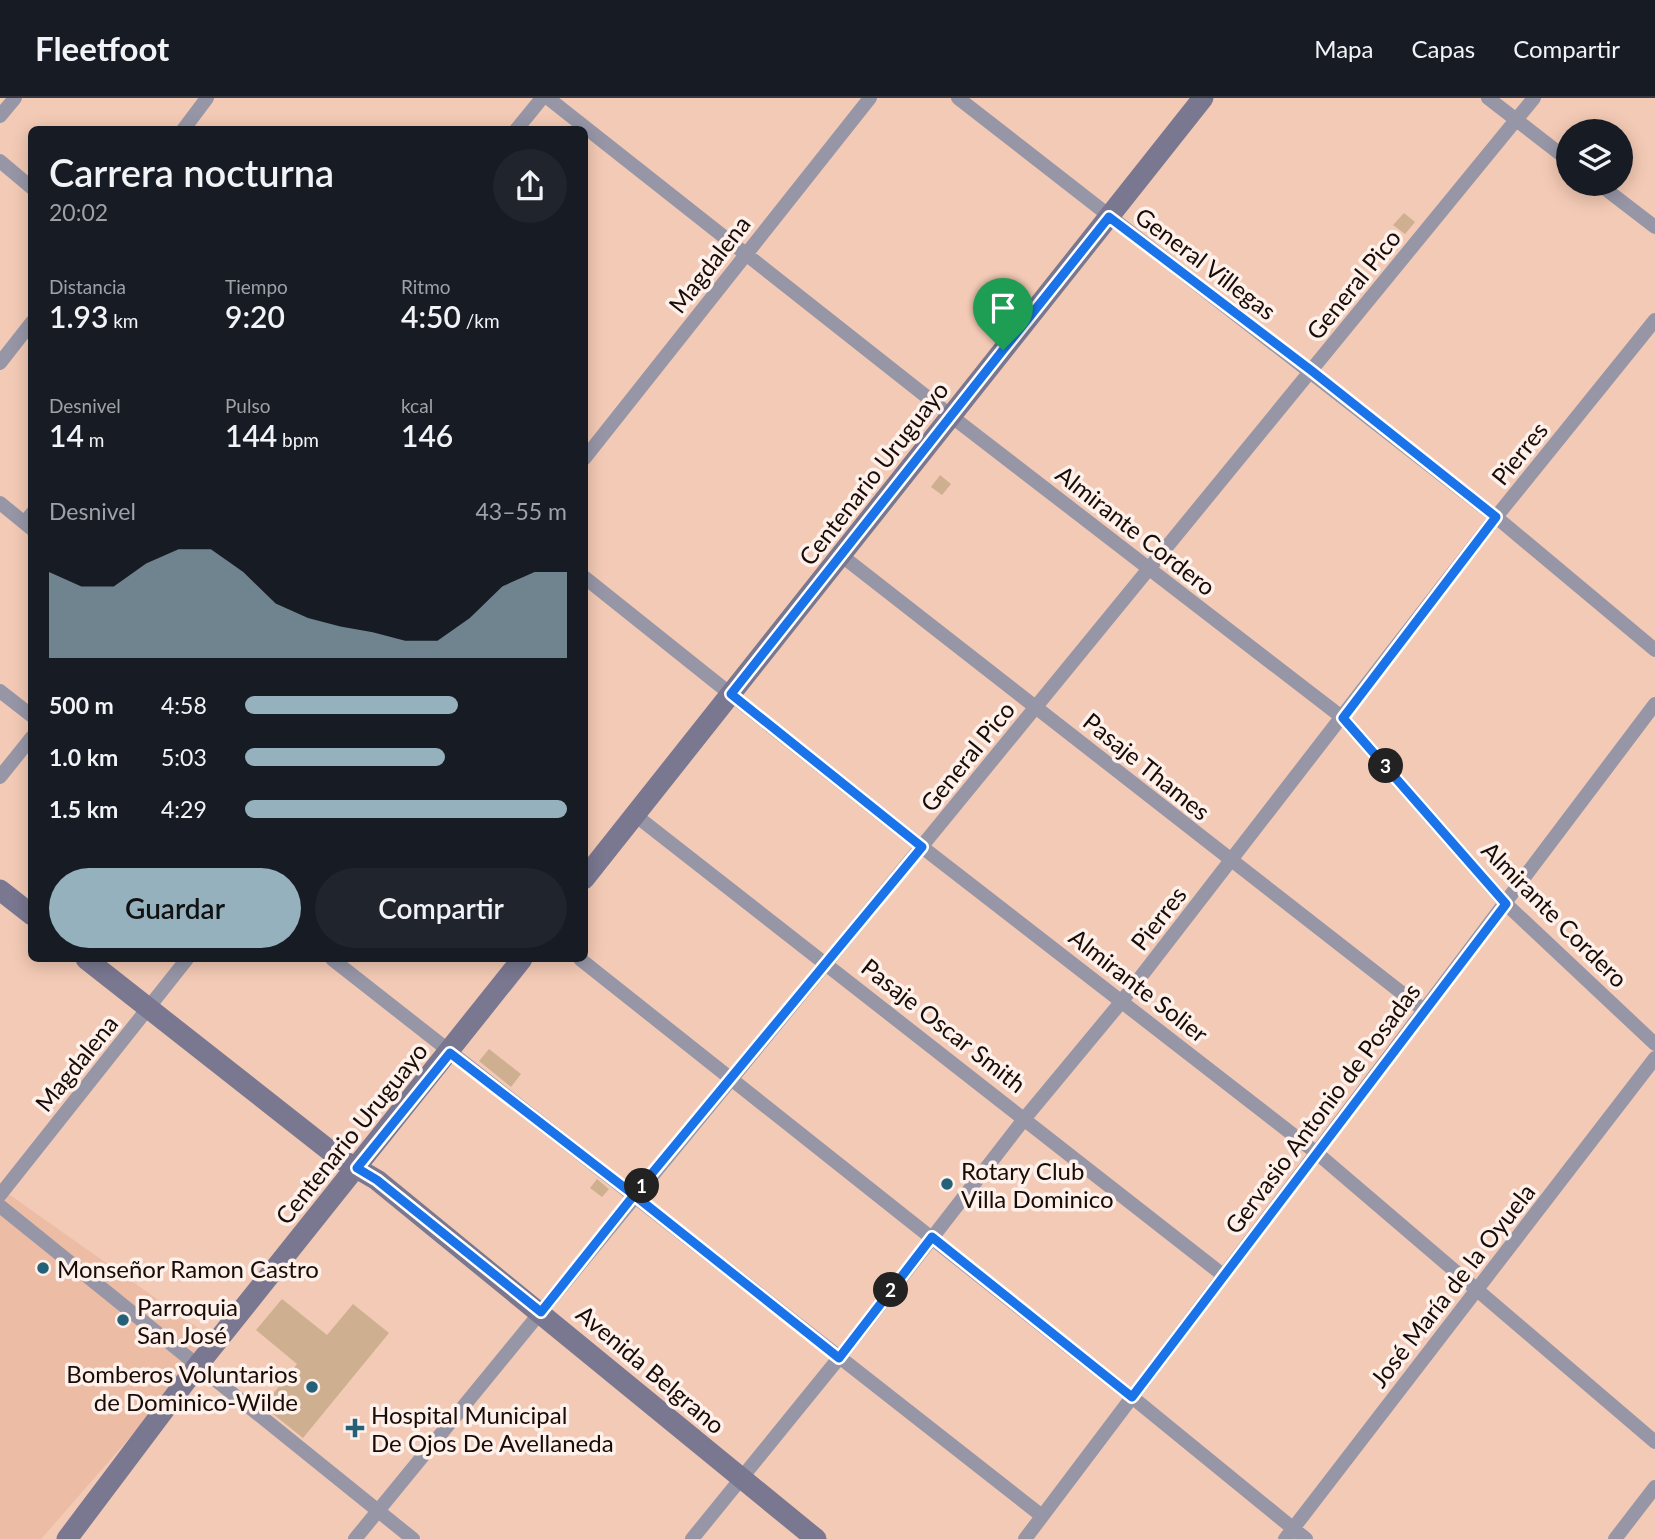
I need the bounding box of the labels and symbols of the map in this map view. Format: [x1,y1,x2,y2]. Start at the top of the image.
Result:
street label: General Villegas [1130,201,1282,325]
street label: Magdalena [662,210,756,318]
street label: General Pico [1300,223,1406,345]
pin [973,278,1033,350]
street label: Centenario Uruguayo [792,375,954,571]
street label: Pierres [1485,416,1553,490]
street label: Almirante Cordero [1051,459,1221,601]
street label: General Pico [914,695,1020,817]
street label: Pasaje Thames [1078,706,1216,826]
pin: 3 [1368,748,1404,784]
street label: Almirante Cordero [1476,835,1634,993]
street label: Pierres [1124,880,1192,956]
street label: Almirante Solier [1064,922,1214,1048]
street label: Pasaje Oscar Smith [856,952,1032,1098]
street label: Gervasio Antonio de Posadas [1218,977,1426,1239]
street label: Magdalena [28,1009,124,1117]
street label: Centenario Uruguayo [269,1036,433,1230]
place label: Rotary Club Villa Dominico [961,1156,1114,1213]
pin: 1 [624,1168,660,1204]
marker: Rotary Club Villa Dominico [939,1176,955,1192]
street label: José María de la Oyuela [1364,1178,1540,1392]
place label: Monseñor Ramon Castro [57,1254,319,1283]
marker: Monseñor Ramon Castro [35,1260,51,1276]
pin: 2 [874,1272,908,1308]
place label: Parroquia San José [137,1292,238,1349]
street label: Avenida Belgrano [571,1299,731,1439]
marker: Parroquia San José [115,1312,131,1328]
place label: Bomberos Voluntarios de Dominico-Wilde [66,1359,298,1416]
marker: Bomberos Voluntarios de Dominico-Wilde [304,1379,320,1395]
place label: Hospital Municipal De Ojos De Avellaneda [371,1400,614,1457]
marker: Hospital Municipal De Ojos De Avellaneda [345,1418,365,1438]

